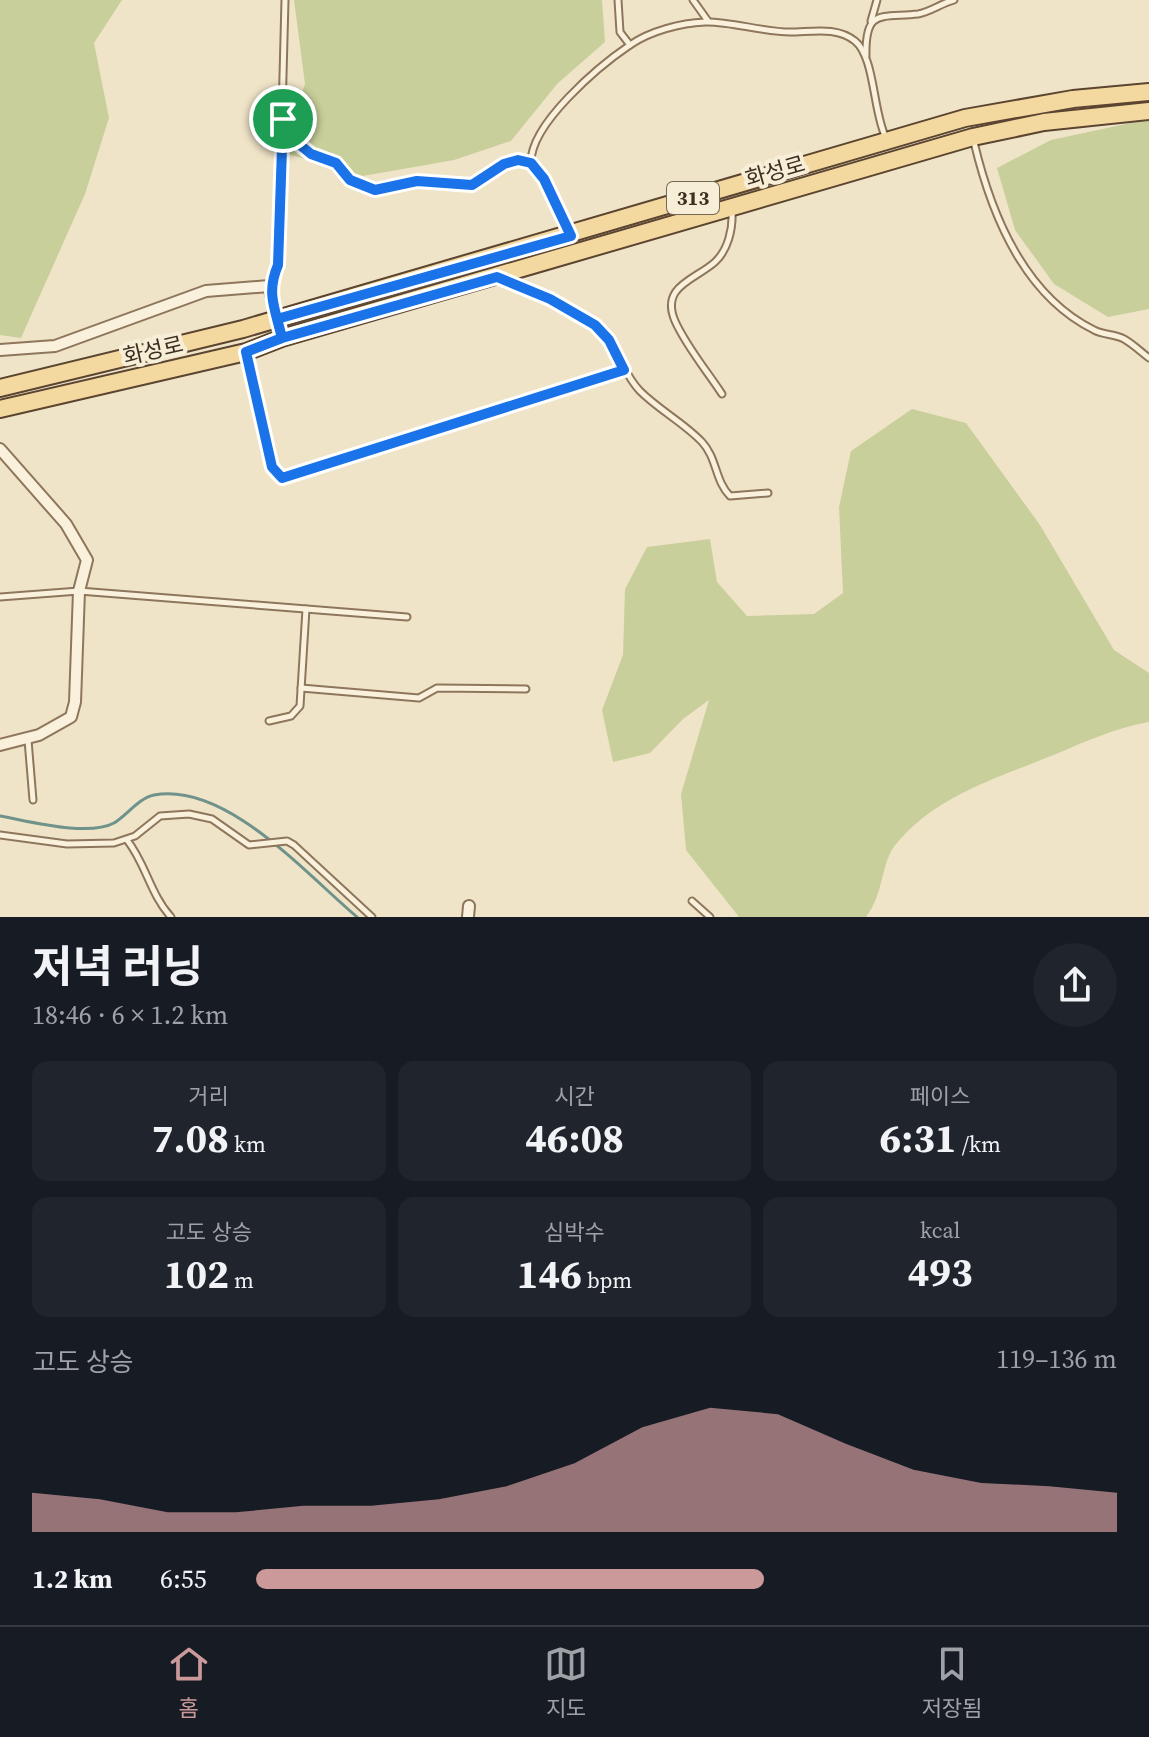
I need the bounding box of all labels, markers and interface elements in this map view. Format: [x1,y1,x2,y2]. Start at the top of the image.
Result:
pin [249,85,317,153]
icon: arrive [261,97,305,141]
street label: 화성로 [742,148,808,194]
road number: 313 [667,182,719,214]
street label: 화성로 [120,329,186,371]
text: 저녁 러닝 [32,936,203,997]
button: share [1033,943,1117,1027]
text: 18:46 · 6 × 1.2 km [32,997,228,1033]
text: 거리 [189,1081,229,1111]
text: 시간 [554,1081,595,1111]
text: 페이스 [910,1081,971,1111]
text: 7.08 [152,1111,229,1165]
text: 46:08 [525,1111,624,1165]
text: 6:31 [880,1111,957,1165]
text: km [229,1129,266,1159]
text: /km [957,1129,1001,1159]
text: kcal [920,1215,960,1245]
text: 고도 상승 [166,1217,252,1247]
text: 심박수 [544,1217,605,1247]
text: 493 [908,1245,973,1299]
text: 102 [164,1247,229,1301]
text: 146 [517,1247,582,1301]
text: m [229,1265,254,1295]
text: bpm [582,1265,632,1295]
text: 119–136 m [996,1341,1117,1377]
text: 고도 상승 [32,1344,134,1380]
text: 1.2 km [32,1561,113,1597]
text: 6:55 [160,1561,207,1597]
tab: 홈 [167,1642,211,1723]
tab: 지도 [544,1642,588,1723]
tab: 저장됨 [922,1642,982,1723]

